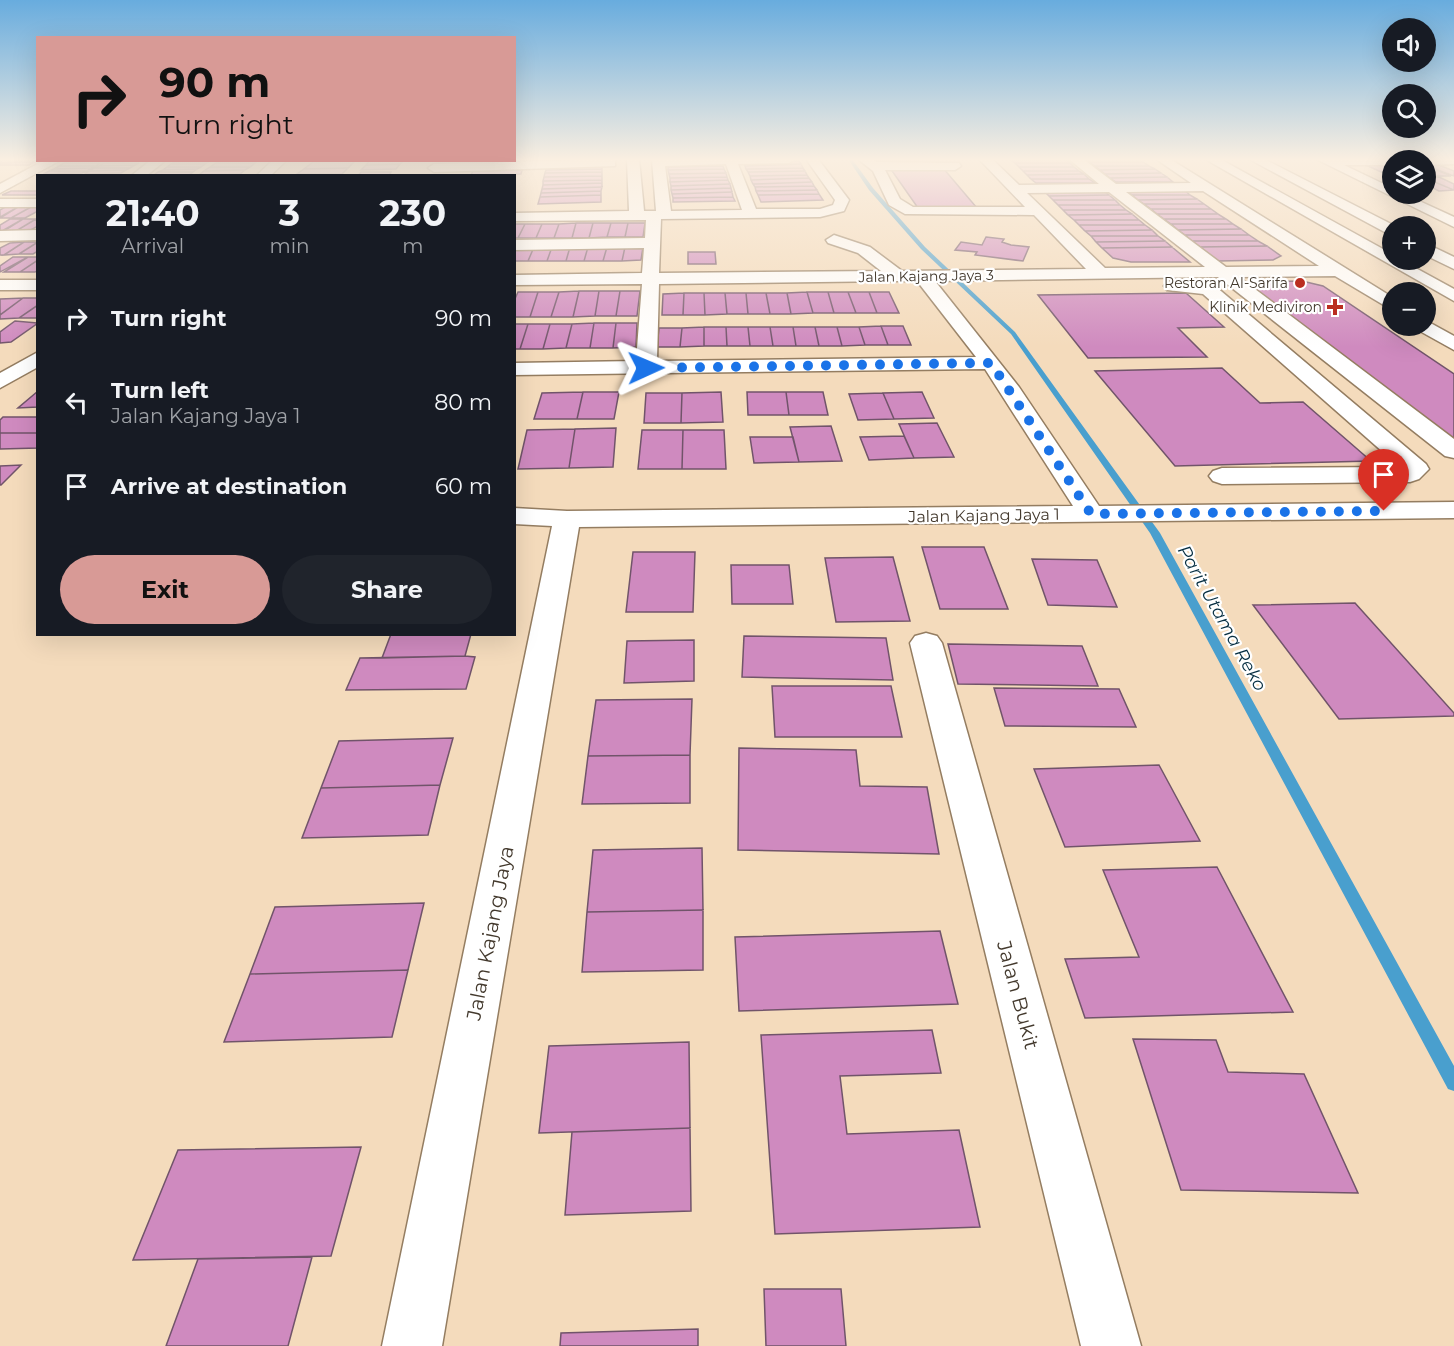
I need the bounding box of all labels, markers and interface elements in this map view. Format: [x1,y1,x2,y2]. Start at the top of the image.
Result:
map controls [1382,18,1436,336]
button: sound [1382,18,1436,72]
text: 90 m [159,56,270,108]
icon: right [60,60,138,138]
button: search [1382,84,1436,138]
text: Turn right [159,108,294,141]
button: layers [1382,150,1436,204]
text: 21:40 [106,191,200,235]
text: 3 [279,191,300,235]
text: 230 [379,191,446,235]
button: + [1382,216,1436,270]
text: Arrival [121,234,184,258]
text: min [269,234,310,258]
text: m [402,234,423,258]
street label: Jalan Kajang Jaya 3 [857,266,994,286]
place label: Restoran Al-Sarifa [1164,274,1288,292]
marker: Restoran Al-Sarifa [1293,276,1307,290]
button: − [1382,282,1436,336]
place label: Klinik Mediviron [1209,298,1322,316]
marker: Klinik Mediviron [1326,298,1344,316]
icon: right [60,302,93,335]
text: Turn right [111,305,226,332]
text: 90 m [435,305,492,332]
position arrow [614,336,678,400]
text: Turn left [111,377,209,404]
icon: left [60,386,93,419]
text: 80 m [434,389,492,416]
text: Jalan Kajang Jaya 1 [111,404,300,428]
pin [1358,449,1409,511]
icon: arrive [1367,458,1400,491]
icon: arrive [60,470,93,503]
text: Arrive at destination [111,473,347,500]
text: 60 m [435,473,492,500]
street label: Jalan Kajang Jaya 1 [907,505,1060,526]
water label: Parit Utama Reko [1173,541,1271,695]
button: Exit [60,555,270,624]
button: Share [282,555,492,624]
street label: Jalan Kajang Jaya [461,844,519,1023]
street label: Jalan Bukit [992,937,1044,1052]

